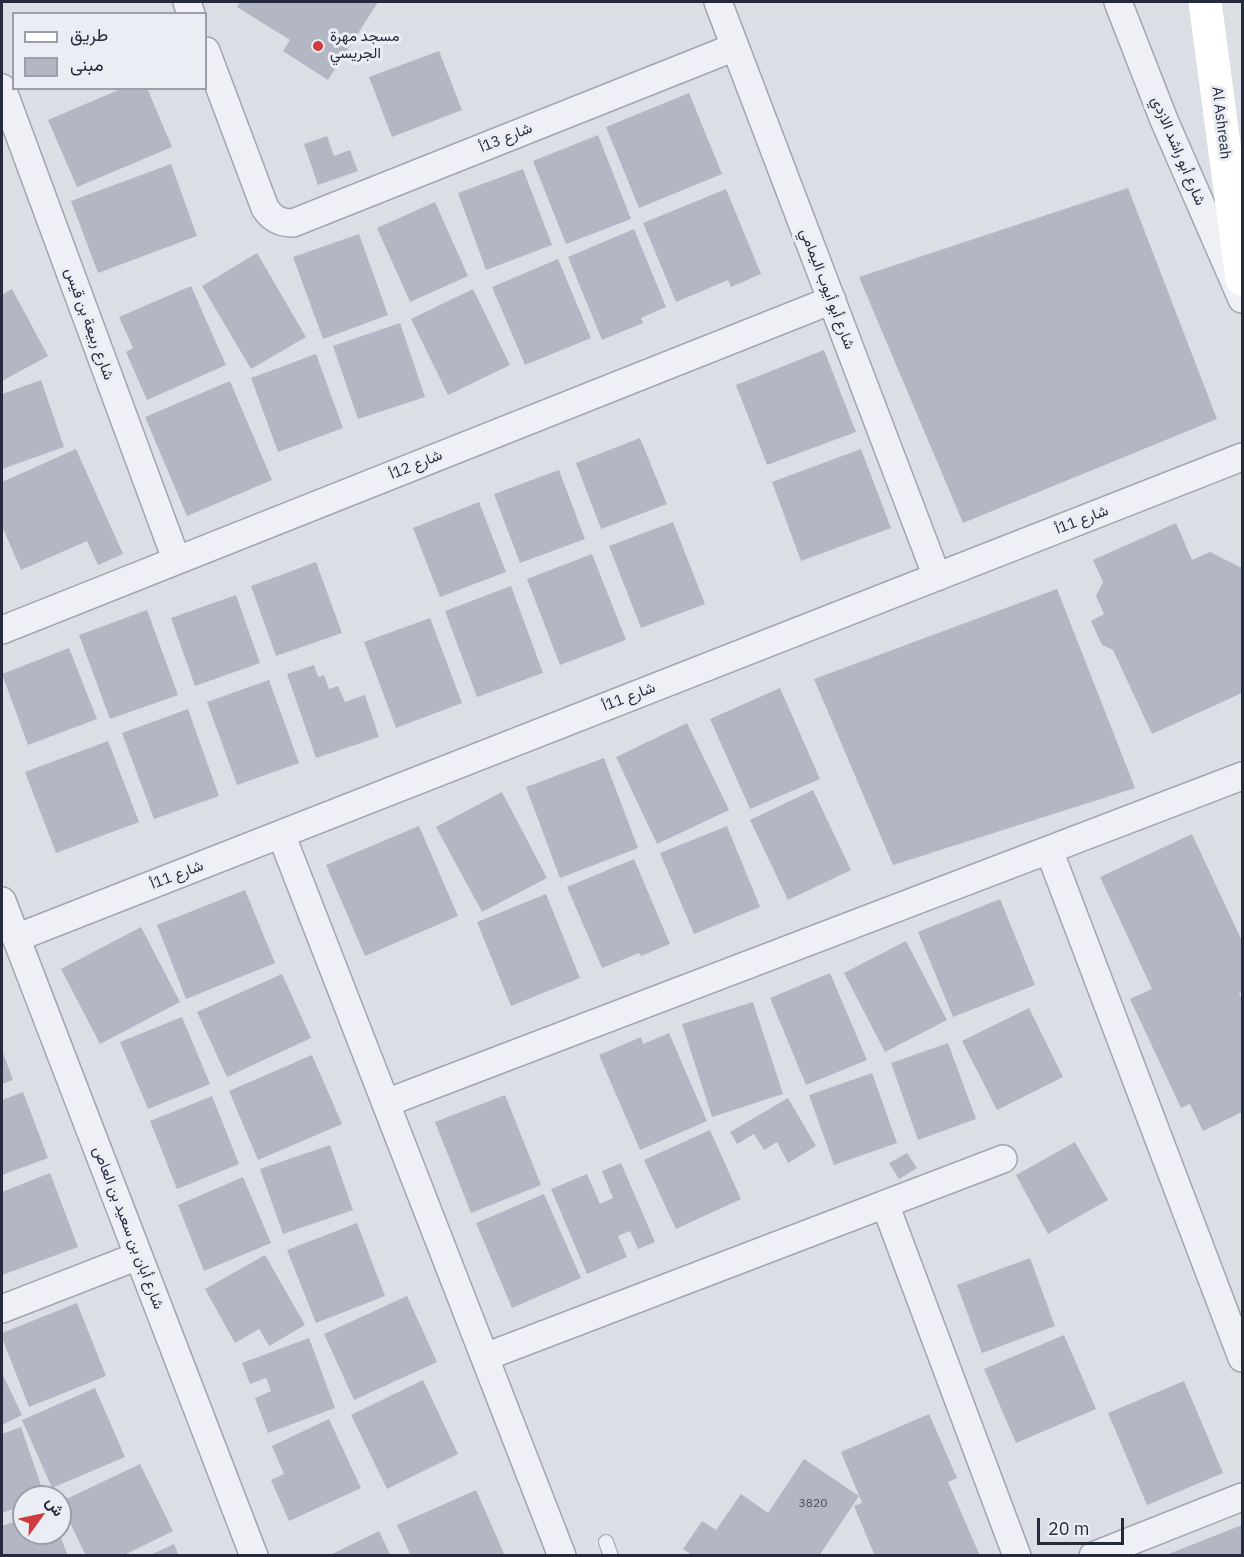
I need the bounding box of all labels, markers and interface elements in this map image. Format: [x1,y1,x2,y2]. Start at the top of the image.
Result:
legend [12,12,207,90]
text: طريق [70,23,108,46]
place label: مسجد مهرة الجريسي [330,28,399,63]
marker: مسجد مهرة الجريسي [311,39,325,53]
text: مبنى [70,53,104,76]
street label: Al Ashreah [1208,86,1234,160]
street label: شارع أبو راشد الازدي [1147,94,1209,208]
street label: شارع 13أ [477,119,535,157]
street label: شارع أبو أيوب اليمامي [796,226,858,352]
street label: شارع ربيعة بن قيس [60,266,118,382]
street label: شارع 12أ [387,446,445,484]
street label: شارع 11أ [1053,502,1111,538]
street label: شارع 11أ [600,679,658,715]
street label: شارع 11أ [148,857,206,893]
street label: شارع أبان بن سعيد بن العاص [89,1144,167,1312]
north arrow [12,1485,72,1545]
text: ش [42,1493,69,1520]
house number: 3820 [799,1497,827,1511]
scale bar [1040,1506,1127,1544]
text: 20 m [1048,1517,1090,1540]

